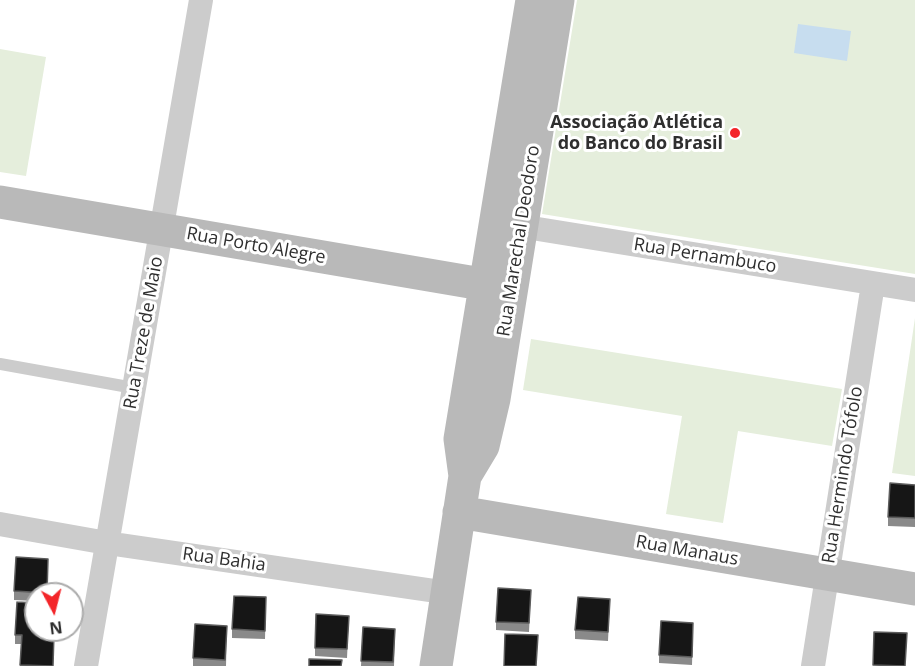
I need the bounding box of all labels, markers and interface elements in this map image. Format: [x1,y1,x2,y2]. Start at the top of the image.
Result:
place label: Associação Atlética do Banco do Brasil [550,112,723,154]
marker: Associação Atlética do Banco do Brasil [728,126,742,140]
street label: Rua Marechal Deodoro [493,144,545,338]
street label: Rua Porto Alegre [185,223,327,269]
street label: Rua Pernambuco [632,234,778,278]
street label: Rua Treze de Maio [120,255,168,411]
street label: Rua Hermindo Tófolo [818,385,868,565]
street label: Rua Manaus [634,531,740,571]
street label: Rua Bahia [181,543,267,577]
north arrow [24,582,84,642]
text: N [48,616,64,640]

